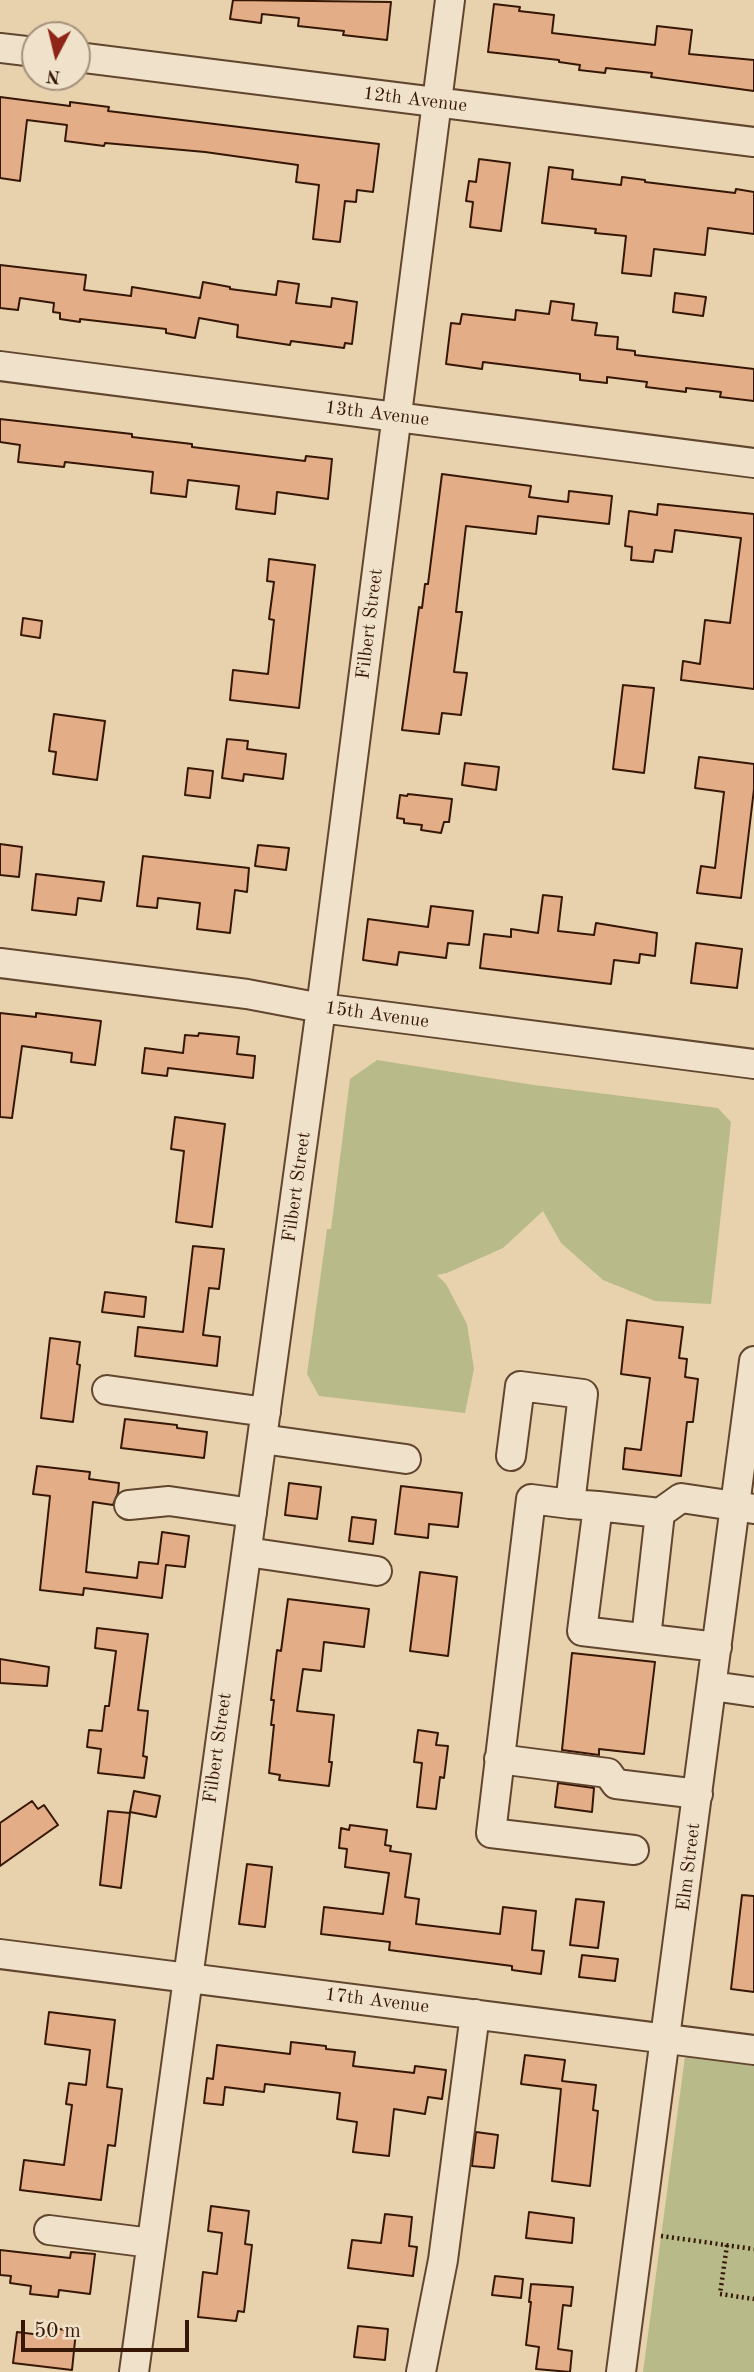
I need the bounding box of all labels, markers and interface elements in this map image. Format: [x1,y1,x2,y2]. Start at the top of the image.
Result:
north arrow [21,21,91,91]
text: N [45,65,62,86]
street label: 12th Avenue [362,82,468,118]
street label: 13th Avenue [324,396,430,432]
street label: Filbert Street [352,567,388,681]
street label: 15th Avenue [324,996,430,1034]
street label: Filbert Street [278,1130,316,1244]
street label: Filbert Street [199,1691,237,1805]
street label: Elm Street [672,1821,706,1913]
street label: 17th Avenue [324,1983,430,2019]
scale bar [24,2306,192,2350]
text: 50 m [34,2321,81,2342]

